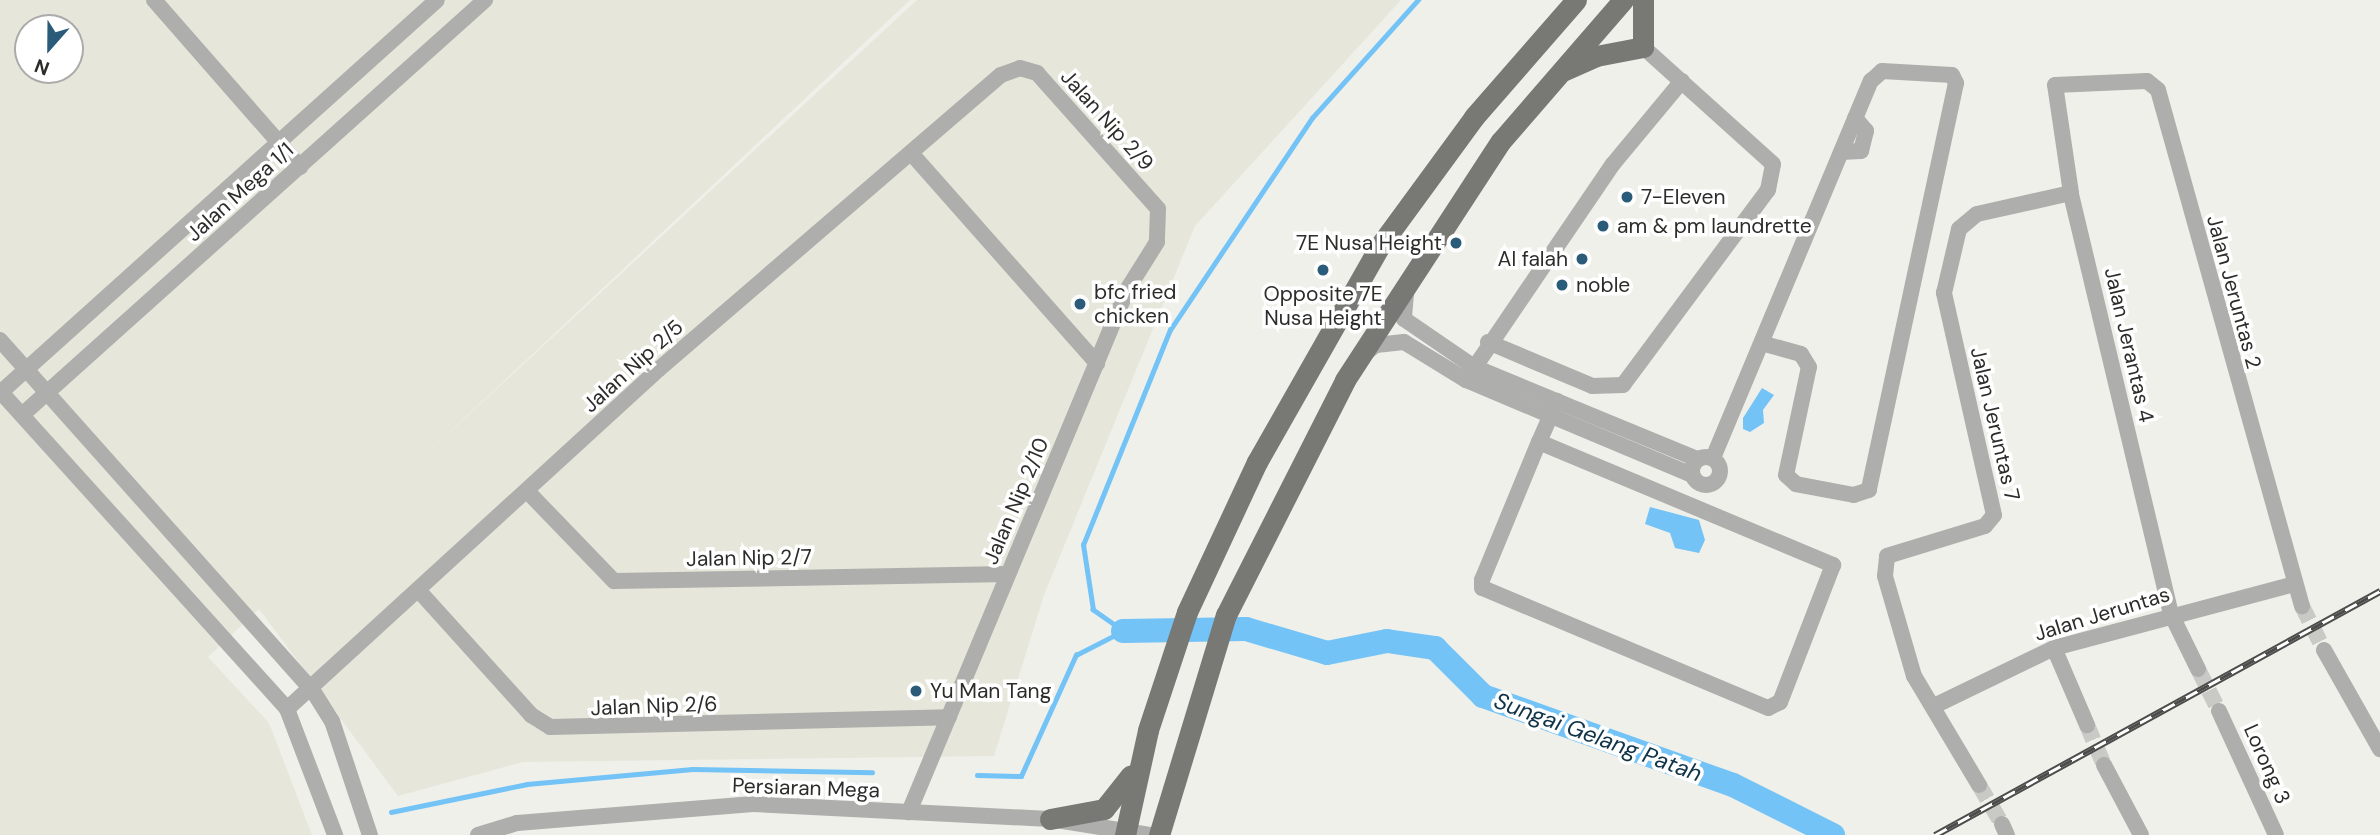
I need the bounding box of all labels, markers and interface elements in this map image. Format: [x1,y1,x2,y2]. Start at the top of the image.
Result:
north arrow [14,14,84,84]
text: N [31,53,53,81]
street label: Jalan Nip 2/9 [1055,65,1159,175]
street label: Jalan Mega 1/1 [181,137,299,247]
place label: 7-Eleven [1641,184,1725,210]
marker: 7-Eleven [1619,189,1635,205]
street label: Jalan Jeruntas 2 [2201,212,2267,372]
place label: am & pm laundrette [1617,213,1812,239]
marker: am & pm laundrette [1595,218,1611,234]
place label: 7E Nusa Height [1296,230,1442,256]
marker: 7E Nusa Height [1448,235,1464,251]
place label: Al falah [1497,246,1568,272]
marker: Al falah [1574,251,1590,267]
marker: Opposite 7E Nusa Height [1315,262,1331,278]
street label: Jalan Jerantas 4 [2099,265,2159,425]
place label: noble [1576,272,1630,298]
marker: noble [1554,277,1570,293]
place label: bfc fried chicken [1094,279,1177,329]
place label: Opposite 7E Nusa Height [1263,281,1383,331]
marker: bfc fried chicken [1072,296,1088,312]
street label: Jalan Nip 2/5 [578,314,688,418]
street label: Jalan Jeruntas 7 [1965,345,2025,503]
street label: Jalan Nip 2/10 [978,434,1054,568]
street label: Jalan Nip 2/7 [686,544,812,572]
street label: Jalan Jeruntas [2031,581,2173,647]
place label: Yu Man Tang [930,678,1051,704]
marker: Yu Man Tang [908,683,924,699]
water label: Sungai Gelang Patah [1490,687,1706,787]
street label: Jalan Nip 2/6 [590,691,718,721]
street label: Lorong 3 [2238,720,2296,808]
street label: Persiaran Mega [732,773,880,803]

